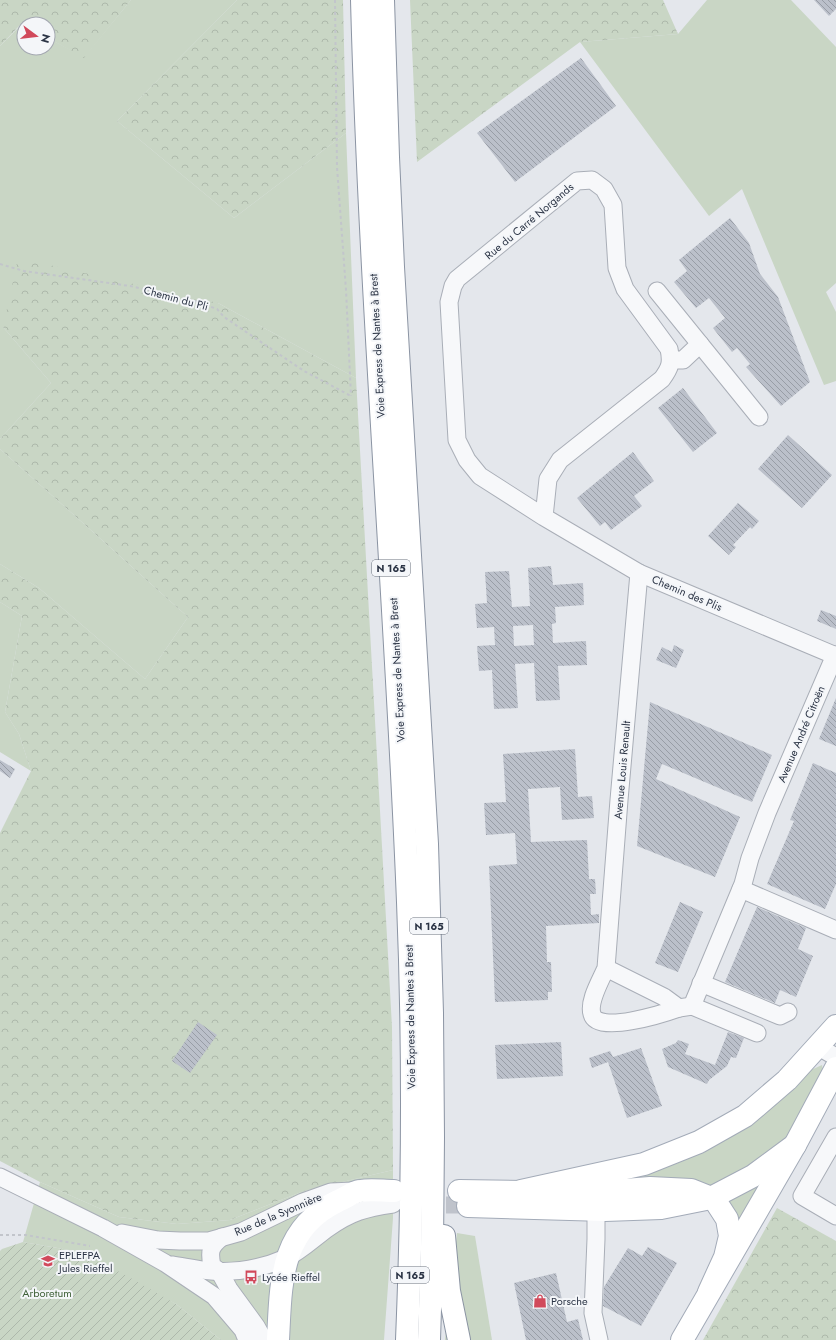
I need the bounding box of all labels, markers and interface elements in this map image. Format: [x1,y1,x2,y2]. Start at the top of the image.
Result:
north arrow [16,16,56,56]
text: N [37,32,55,45]
street label: Rue du Carré Norgands [481,179,577,263]
street label: Voie Express de Nantes à Brest [365,273,389,419]
street label: Chemin du Pli [142,282,210,314]
road number: N 165 [372,560,410,576]
street label: Chemin des Plis [649,571,725,615]
street label: Voie Express de Nantes à Brest [385,597,409,743]
street label: Avenue André Citroën [773,683,829,785]
street label: Avenue Louis Renault [610,720,634,820]
road number: N 165 [410,918,448,934]
street label: Voie Express de Nantes à Brest [401,944,419,1089]
street label: Rue de la Syonnière [232,1188,324,1240]
place label: EPLEFPA Jules Rieffel [57,1247,113,1276]
school or university icon: EPLEFPA Jules Rieffel [40,1253,56,1269]
road number: N 165 [391,1267,429,1283]
bus stop icon: Lycée Rieffel [243,1269,259,1285]
place label: Lycée Rieffel [262,1269,320,1285]
park label: Arboretum [22,1285,72,1301]
shop icon: Porsche [532,1293,548,1309]
place label: Porsche [551,1293,588,1309]

